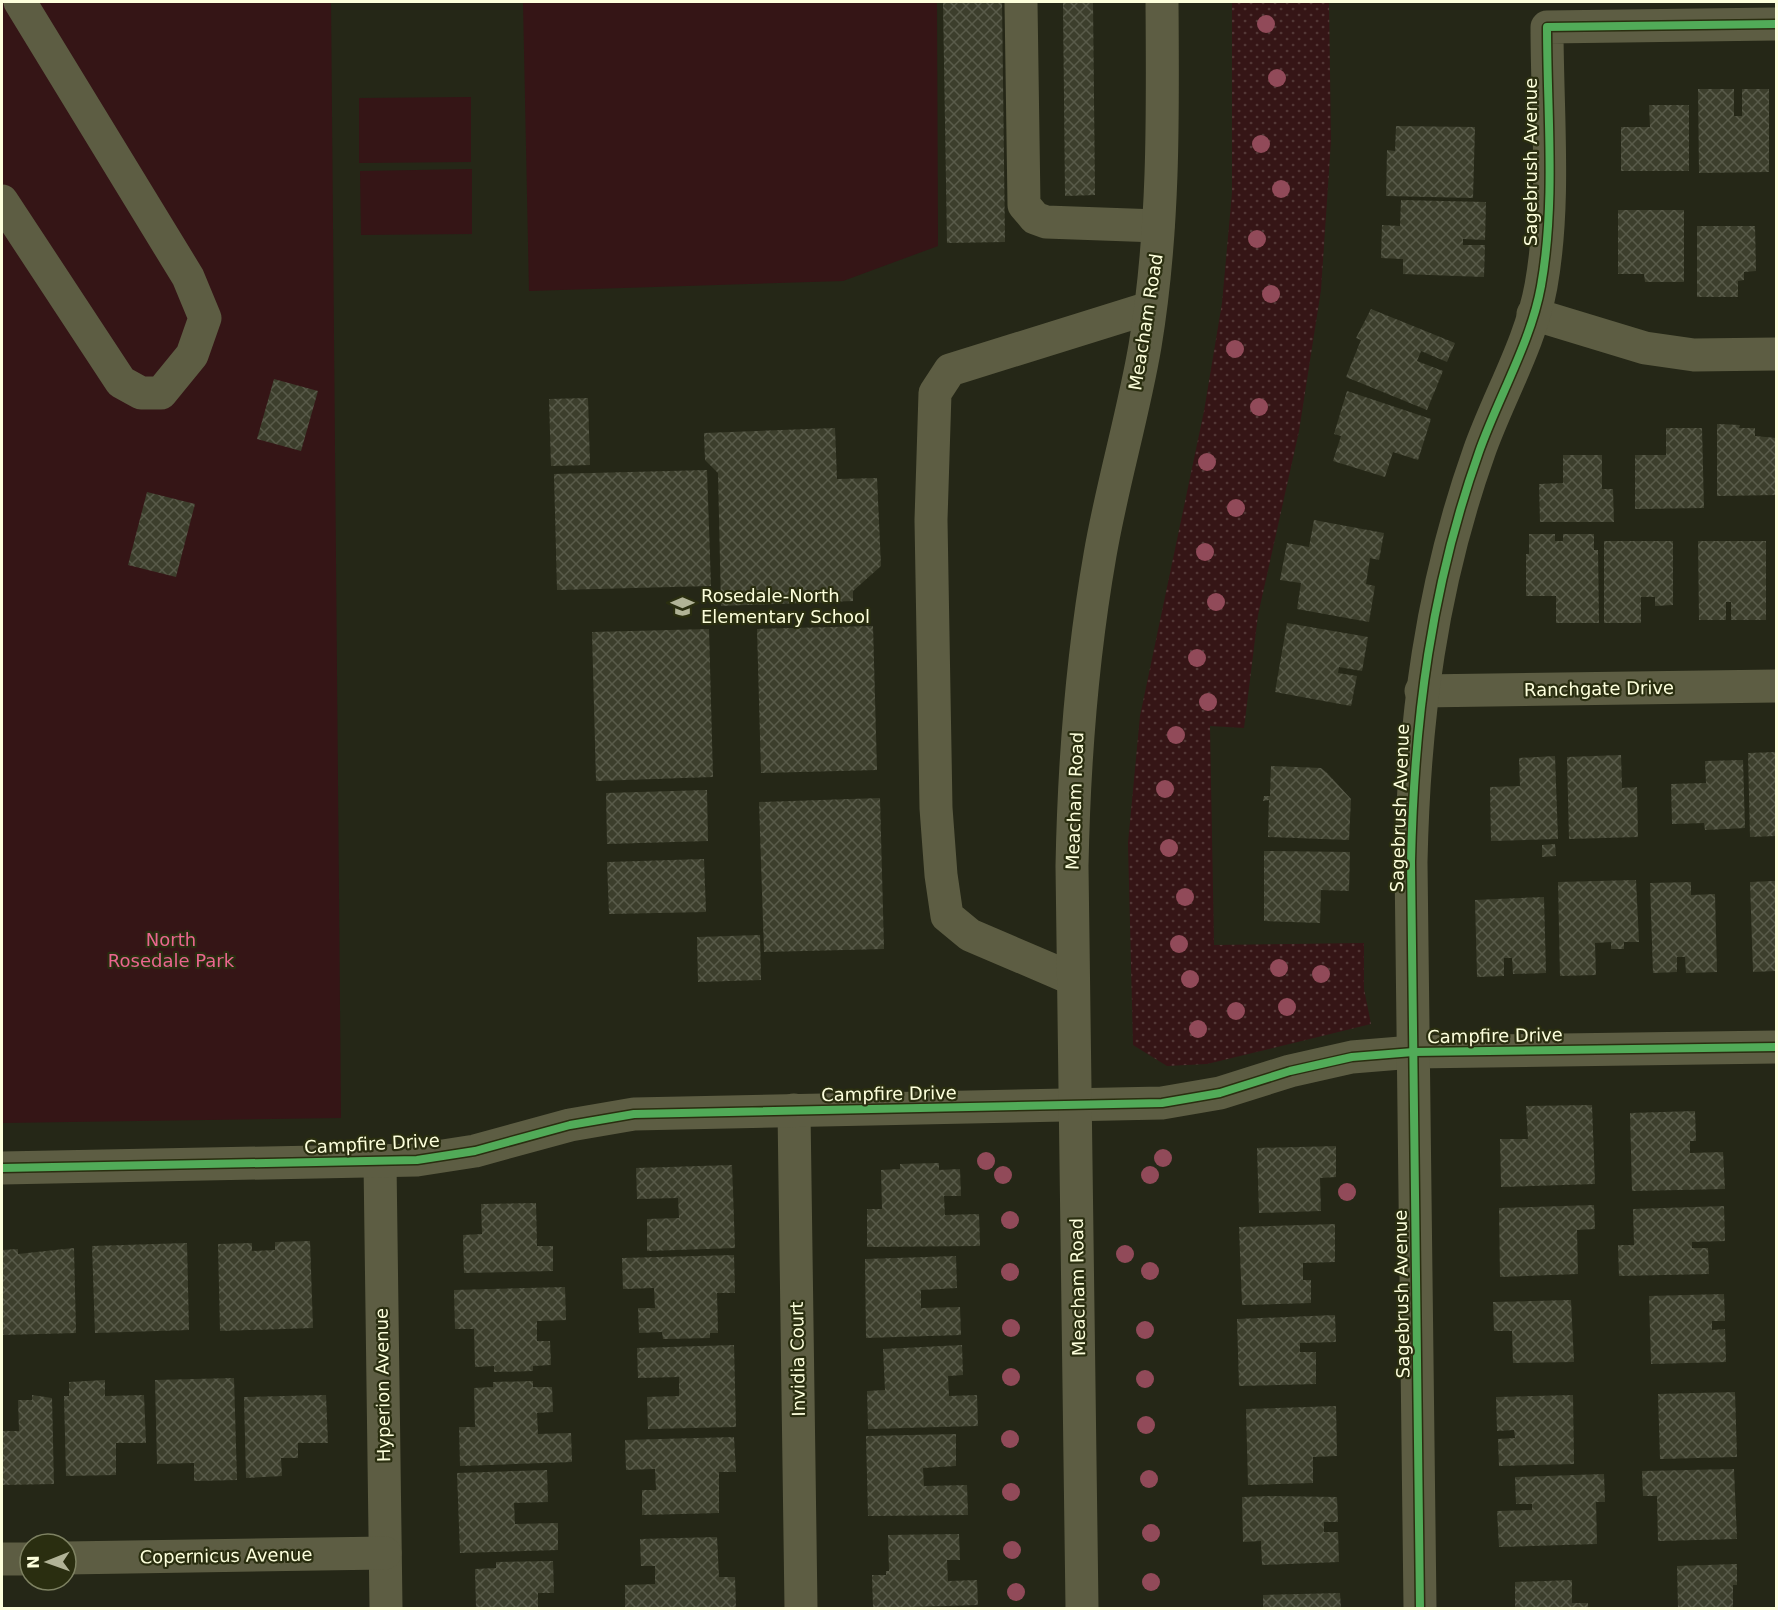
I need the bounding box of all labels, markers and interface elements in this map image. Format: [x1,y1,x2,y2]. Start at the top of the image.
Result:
street label: Sagebrush Avenue [1520,78,1541,246]
street label: Meacham Road [1124,252,1167,392]
place label: Rosedale-North Elementary School [701,585,870,627]
school or university icon: Rosedale-North Elementary School [670,593,696,619]
street label: Ranchgate Drive [1524,677,1674,700]
street label: Sagebrush Avenue [1386,723,1413,893]
street label: Meacham Road [1062,731,1087,871]
park label: North Rosedale Park [108,929,235,971]
street label: Campfire Drive [1427,1024,1563,1047]
street label: Campfire Drive [821,1082,957,1105]
street label: Campfire Drive [304,1129,440,1158]
street label: Sagebrush Avenue [1390,1210,1413,1378]
street label: Meacham Road [1066,1218,1089,1356]
street label: Invidia Court [786,1301,809,1417]
street label: Hyperion Avenue [371,1308,394,1462]
north arrow [18,1532,78,1592]
street label: Copernicus Avenue [139,1543,313,1568]
text: N [24,1555,43,1569]

